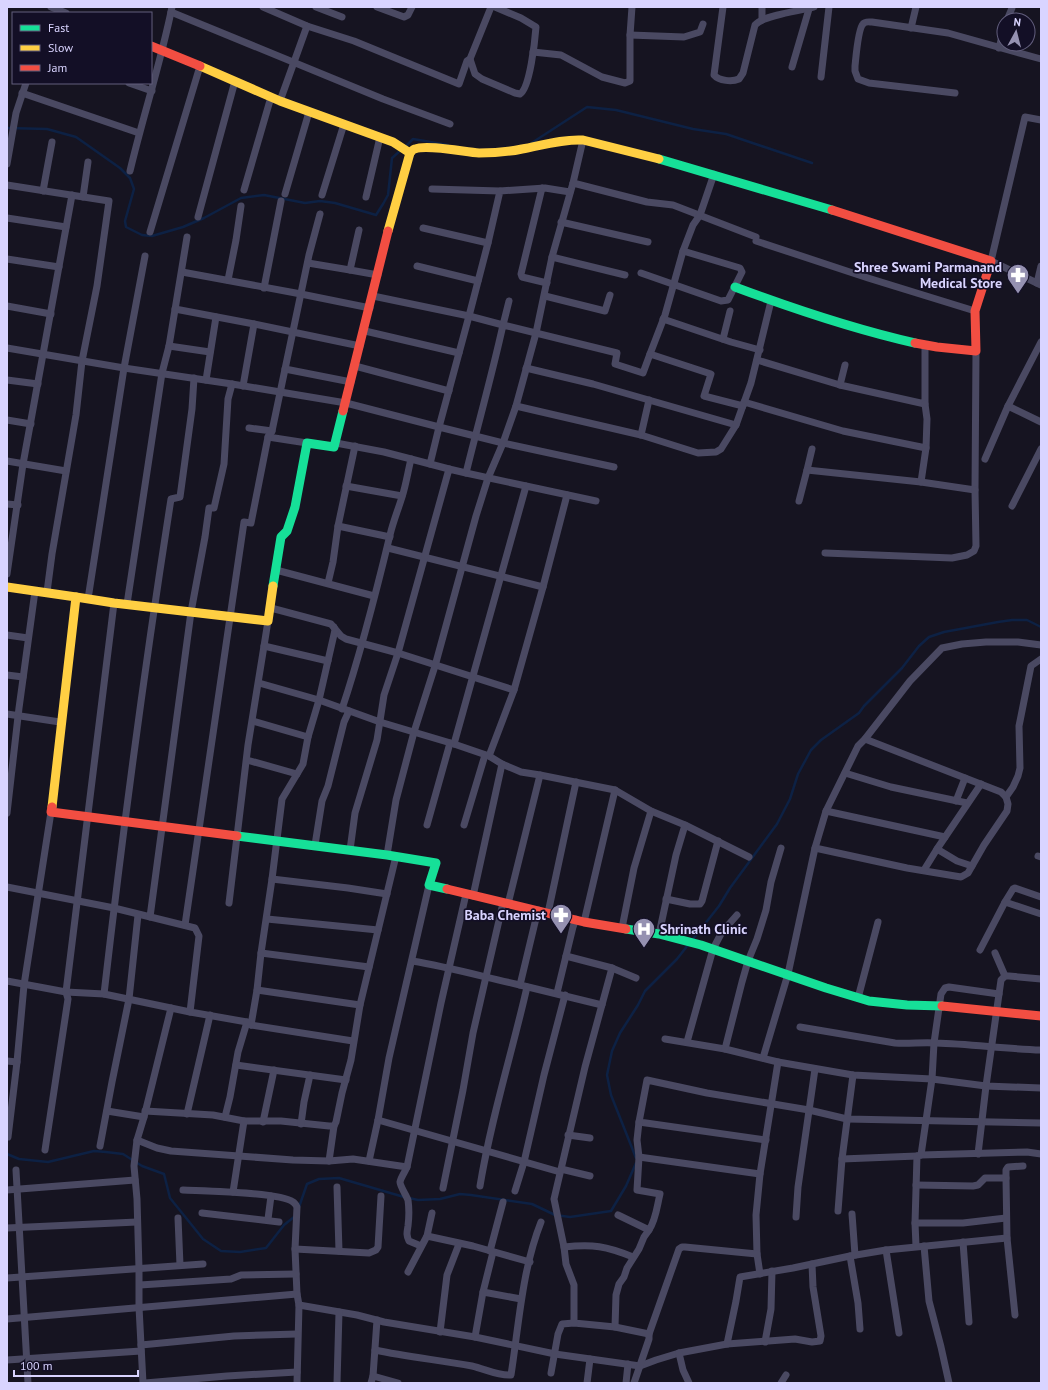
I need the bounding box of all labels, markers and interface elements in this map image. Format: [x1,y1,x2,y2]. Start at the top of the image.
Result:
legend [12,12,152,84]
north arrow [996,12,1036,52]
text: N [1013,15,1022,29]
text: Fast [48,20,69,35]
text: Slow [48,40,73,55]
text: Jam [47,60,67,75]
place label: Shree Swami Parmanand Medical Store [854,258,1002,292]
pharmacy icon: Shree Swami Parmanand Medical Store [1005,262,1031,295]
pharmacy icon: Baba Chemist [548,902,574,935]
place label: Baba Chemist [465,906,546,924]
hospital icon: Shrinath Clinic [631,916,657,949]
place label: Shrinath Clinic [660,920,747,938]
scale bar [14,1352,138,1378]
text: 100 m [20,1358,53,1373]

